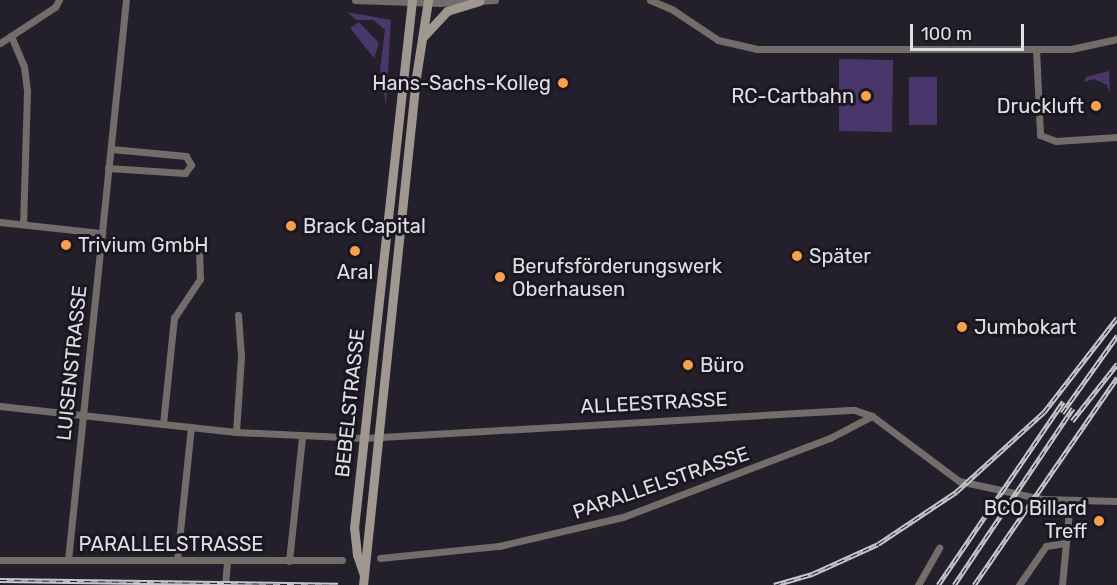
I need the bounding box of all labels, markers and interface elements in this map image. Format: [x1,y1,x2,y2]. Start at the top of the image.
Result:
scale bar [913,12,1027,50]
text: 100 m [921,23,972,45]
place label: Hans-Sachs-Kolleg [372,71,551,95]
marker: Hans-Sachs-Kolleg [556,76,570,90]
place label: RC-Cartbahn [731,84,854,108]
marker: RC-Cartbahn [859,89,873,103]
place label: Druckluft [997,94,1084,118]
marker: Druckluft [1089,99,1103,113]
place label: Brack Capital [303,214,426,238]
marker: Brack Capital [284,219,298,233]
place label: Trivium GmbH [78,233,209,257]
marker: Trivium GmbH [59,238,73,252]
marker: Aral [348,244,362,258]
place label: Später [809,244,871,268]
marker: Später [790,249,804,263]
place label: Berufsförderungswerk Oberhausen [512,254,722,301]
place label: Aral [337,260,373,284]
marker: Berufsförderungswerk Oberhausen [493,270,507,284]
street label: LUISENSTRASSE [52,284,92,442]
place label: Jumbokart [974,315,1076,339]
marker: Jumbokart [955,320,969,334]
street label: BEBELSTRASSE [330,327,370,479]
place label: Büro [700,353,744,377]
marker: Büro [681,358,695,372]
street label: ALLEESTRASSE [580,387,728,419]
street label: PARALLELSTRASSE [570,442,752,524]
place label: BCO Billard Treff [984,497,1087,544]
marker: BCO Billard Treff [1092,514,1106,528]
street label: PARALLELSTRASSE [79,532,263,556]

